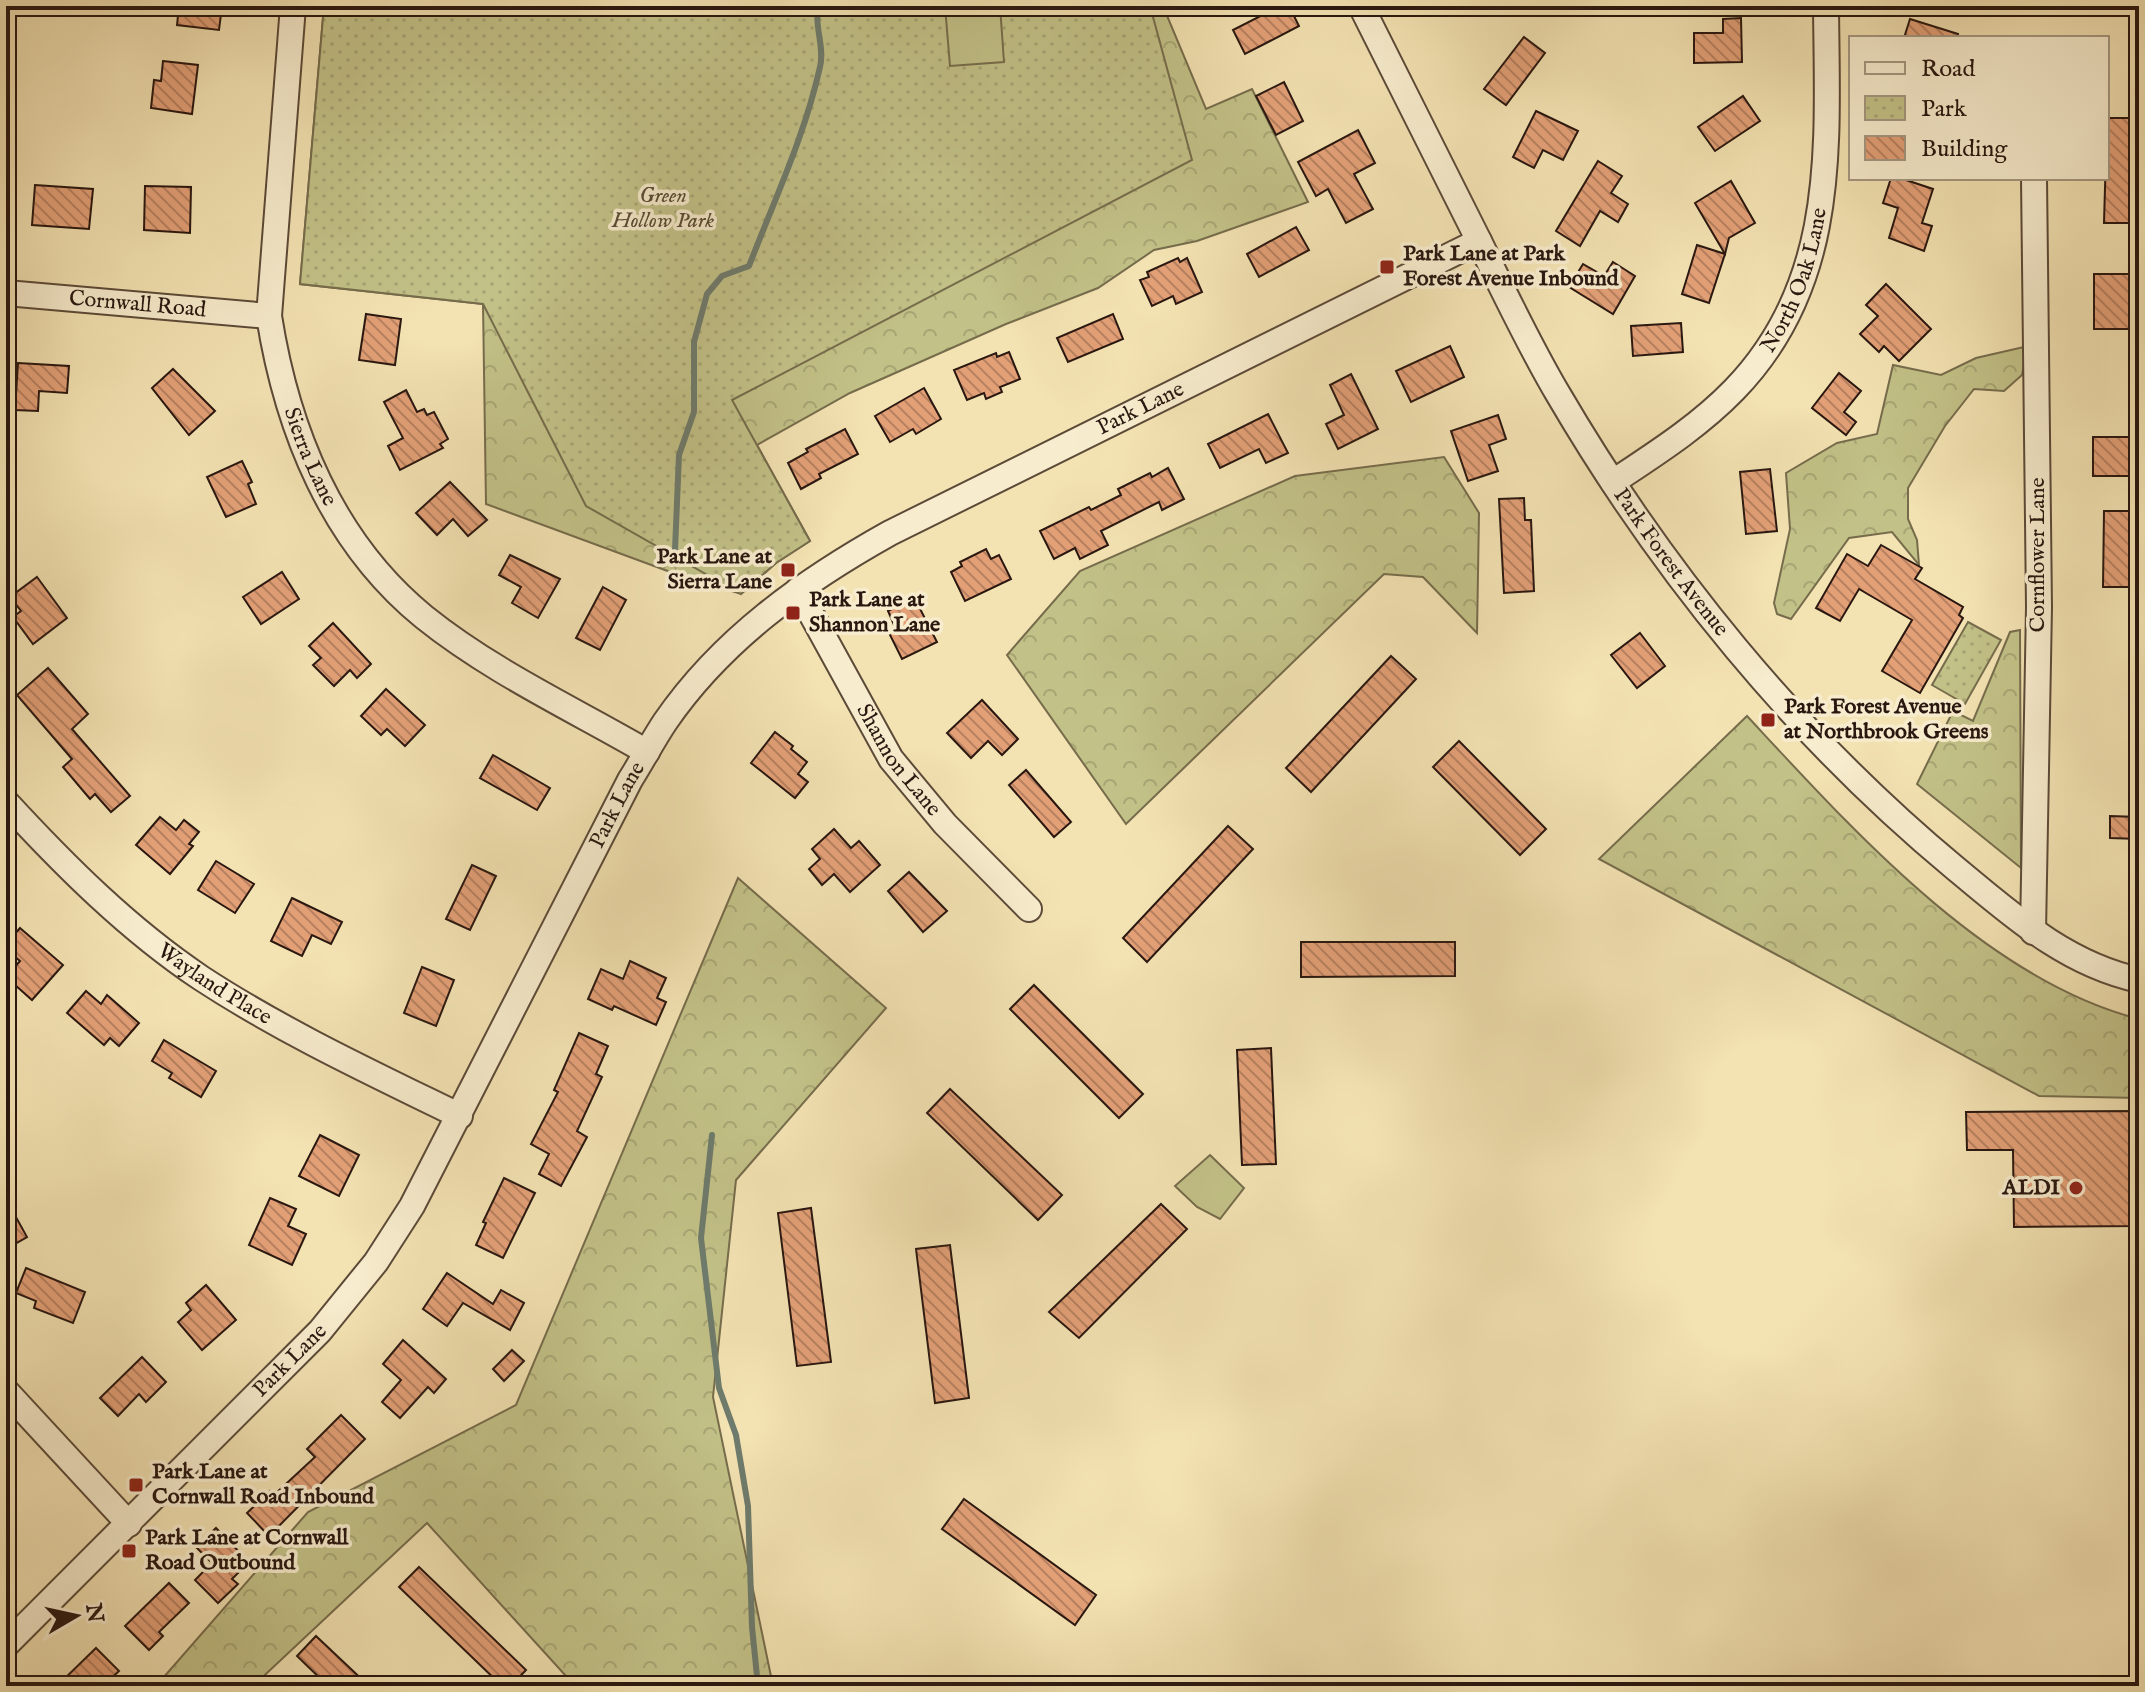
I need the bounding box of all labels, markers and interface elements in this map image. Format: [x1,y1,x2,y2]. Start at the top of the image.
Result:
legend [1849,36,2109,180]
text: Road [1921,54,1975,85]
text: Park [1921,94,1967,125]
text: Building [1921,134,2008,165]
park label: Green Hollow Park [611,182,714,235]
street label: North Oak Lane [1755,206,1834,358]
place label: Park Lane at Park Forest Avenue Inbound [1403,240,1620,293]
marker: Park Lane at Park Forest Avenue Inbound [1378,258,1396,276]
street label: Cornwall Road [68,285,208,324]
street label: Park Lane [1092,375,1189,442]
street label: Sierra Lane [277,404,343,511]
street label: Cornflower Lane [2024,477,2052,633]
street label: Park Forest Avenue [1607,483,1735,642]
place label: Park Lane at Sierra Lane [657,543,772,596]
marker: Park Lane at Sierra Lane [779,561,797,579]
place label: Park Lane at Shannon Lane [809,586,940,639]
marker: Park Lane at Shannon Lane [784,604,802,622]
place label: Park Forest Avenue at Northbrook Greens [1784,693,1989,746]
street label: Shannon Lane [850,699,947,822]
marker: Park Forest Avenue at Northbrook Greens [1759,711,1777,729]
street label: Park Lane [583,757,652,853]
street label: Wayland Place [151,937,277,1032]
place label: ALDI [2002,1174,2061,1202]
marker: ALDI [2067,1179,2085,1197]
street label: Park Lane [247,1318,333,1404]
place label: Park Lane at Cornwall Road Inbound [152,1458,375,1511]
marker: Park Lane at Cornwall Road Inbound [127,1476,145,1494]
place label: Park Lane at Cornwall Road Outbound [145,1524,349,1577]
marker: Park Lane at Cornwall Road Outbound [120,1542,138,1560]
north arrow [36,1576,116,1656]
text: N [78,1601,109,1625]

